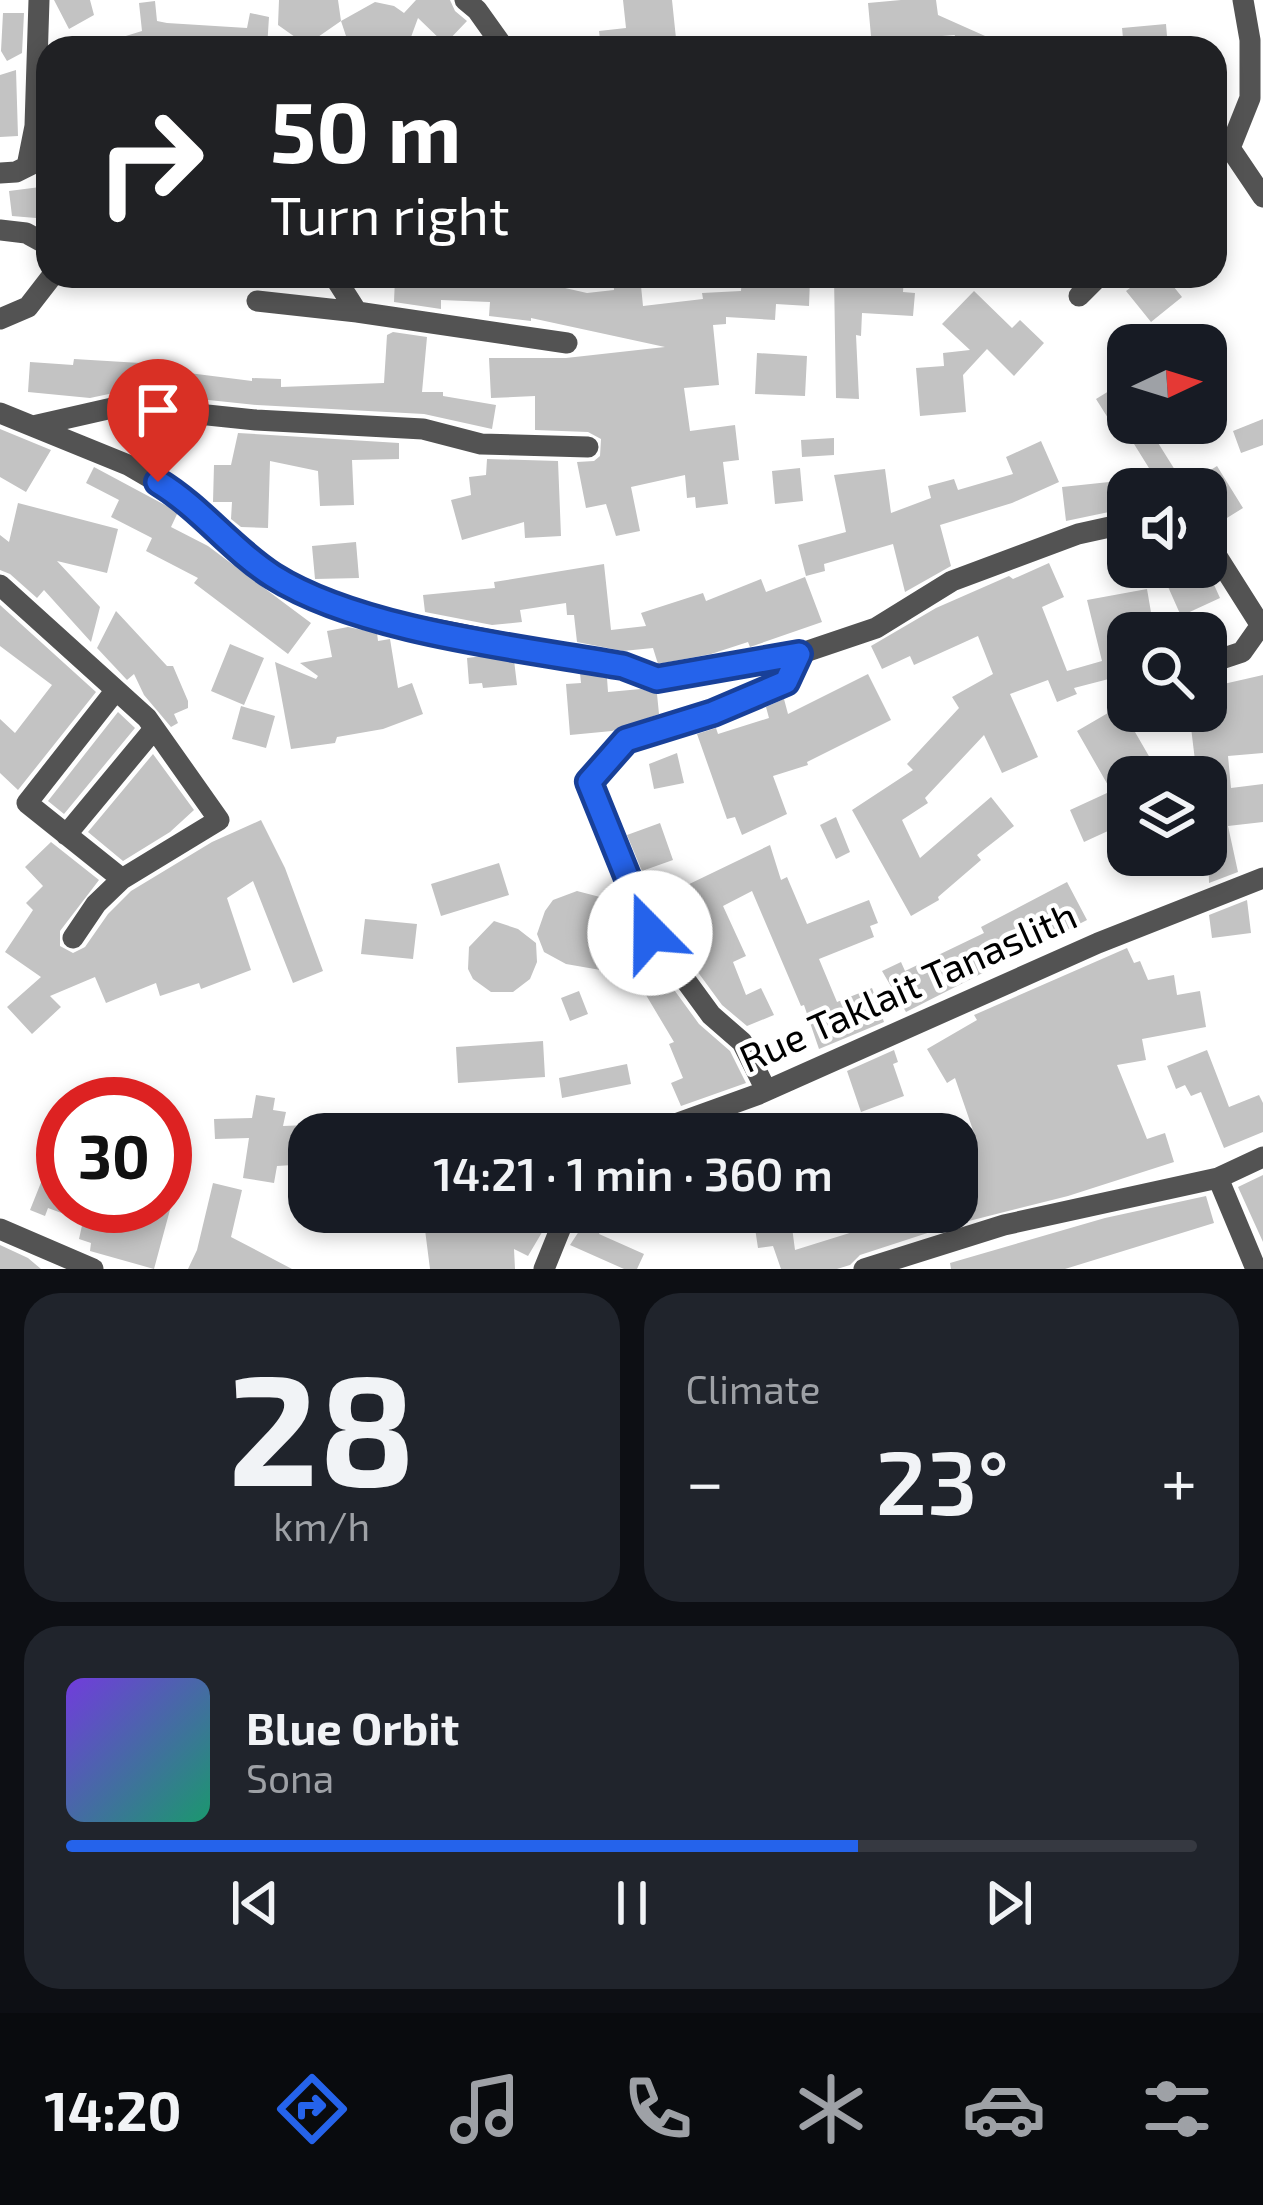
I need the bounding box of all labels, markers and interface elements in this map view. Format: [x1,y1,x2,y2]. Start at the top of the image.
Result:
text: 50 m [270,79,462,180]
icon: right [72,84,228,240]
text: Turn right [270,181,510,246]
north arrow [1107,324,1227,444]
map controls [1107,324,1227,876]
pin [107,359,209,482]
icon: arrive [125,377,191,443]
button: sound [1107,468,1227,588]
button: search [1107,612,1227,732]
button: layers [1107,756,1227,876]
position arrow [587,870,713,996]
street label: Rue Taklait Tanaslith [732,890,1083,1081]
speed limit sign: 30 [36,1077,192,1233]
text: 14:21 · 1 min · 360 m [433,1146,833,1200]
text: 28 [228,1330,416,1517]
text: Climate [686,1365,820,1412]
text: 23° [875,1425,1009,1533]
text: − [686,1440,724,1519]
text: + [1161,1440,1197,1519]
text: km/h [273,1502,370,1549]
text: Blue Orbit [246,1700,459,1754]
text: Sona [246,1754,334,1801]
icon: previous [222,1870,288,1936]
icon: pause [599,1870,665,1936]
icon: next [976,1870,1042,1936]
icon: directions [270,2067,354,2151]
icon: music [443,2067,527,2151]
icon: phone [616,2067,700,2151]
icon: climate [789,2067,873,2151]
icon: car [962,2067,1046,2151]
icon: filters [1135,2067,1219,2151]
text: 14:20 [44,2077,181,2142]

